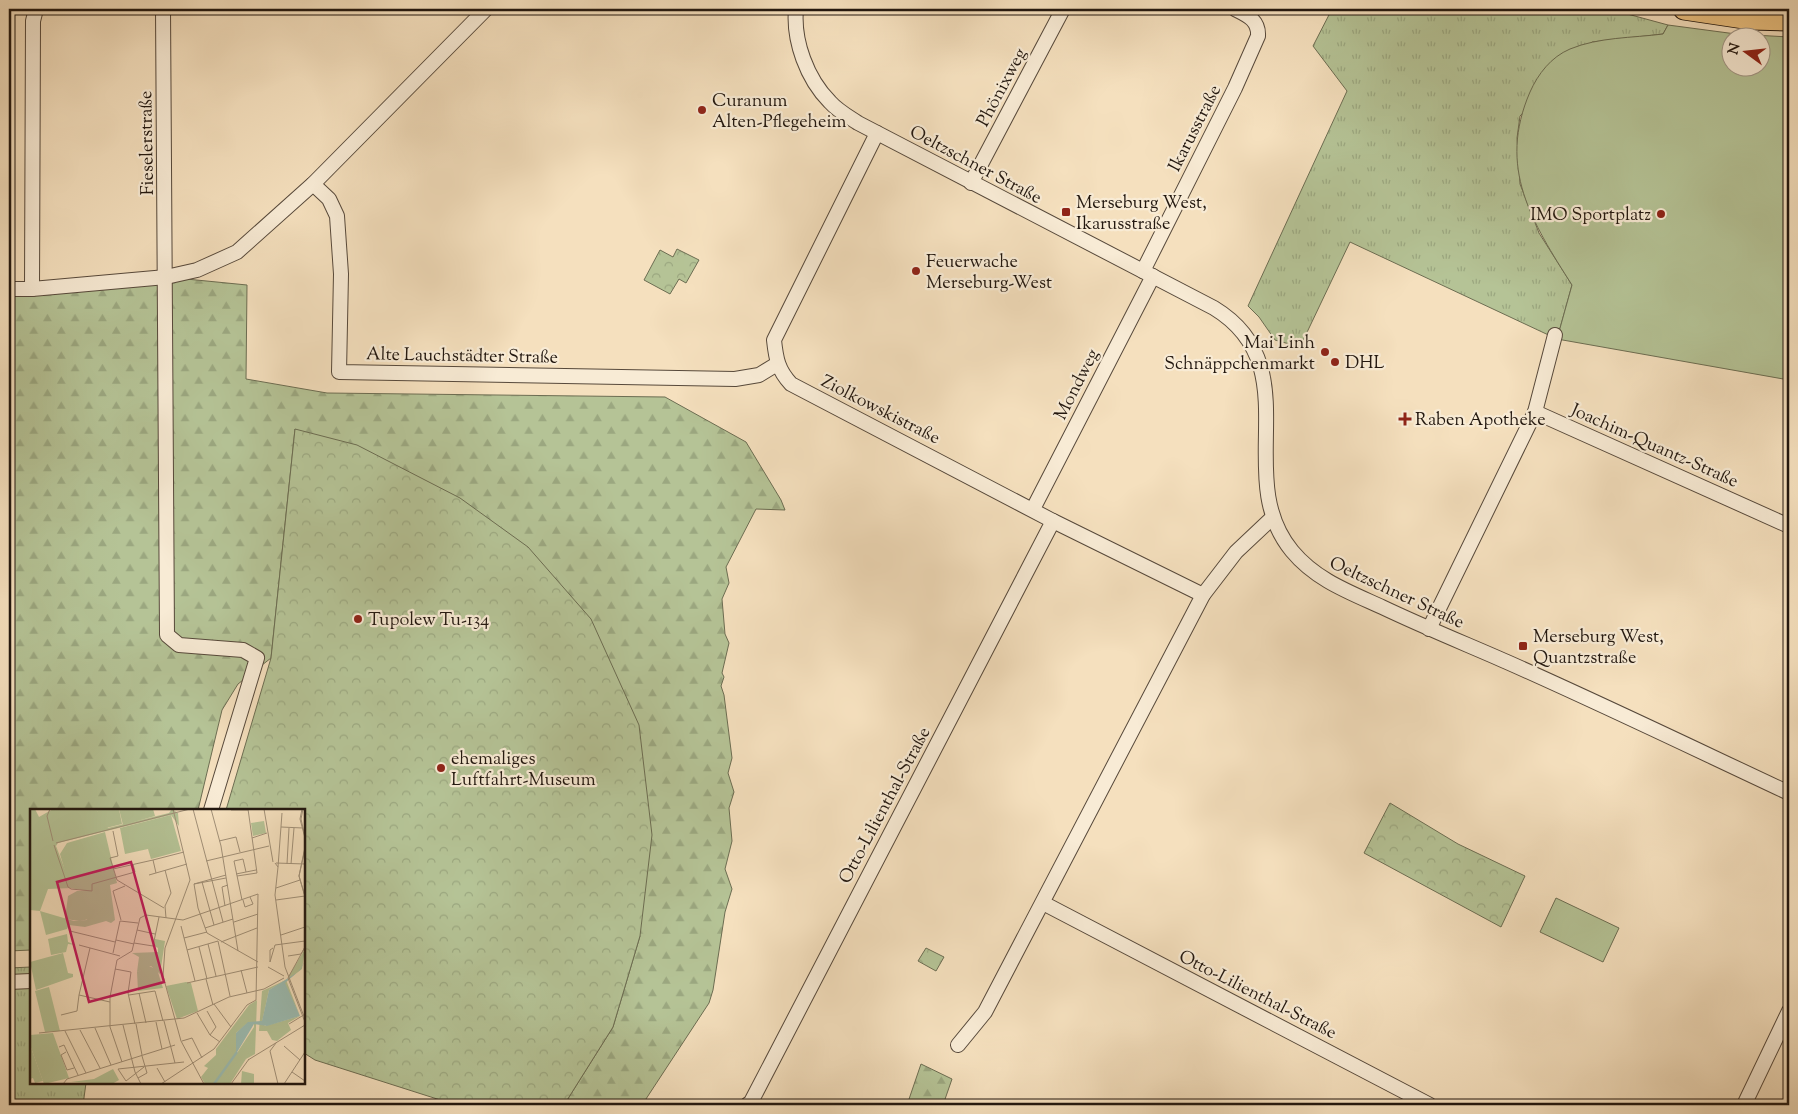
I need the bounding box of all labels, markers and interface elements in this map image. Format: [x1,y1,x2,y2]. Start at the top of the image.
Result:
north arrow [1720,28,1770,78]
text: N [1724,41,1746,57]
street label: Phönixweg [971,44,1034,132]
street label: Ikarusstraße [1163,81,1229,177]
place label: Curanum Alten-Pflegeheim [712,89,847,136]
street label: Fieselerstraße [134,90,162,195]
marker: Curanum Alten-Pflegeheim [696,104,708,116]
street label: Oeltzschner Straße [904,120,1046,212]
place label: Merseburg West, Ikarusstraße [1076,191,1207,238]
place label: IMO Sportplatz [1530,203,1651,229]
marker: Merseburg West, Ikarusstraße [1060,206,1072,218]
marker: IMO Sportplatz [1655,208,1667,220]
place label: Feuerwache Merseburg-West [926,250,1052,297]
marker: Feuerwache Merseburg-West [910,265,922,277]
place label: Mai Linh Schnäppchenmarkt [1164,331,1315,378]
street label: Alte Lauchstädter Straße [366,342,558,372]
street label: Mondweg [1049,345,1107,425]
marker: Mai Linh Schnäppchenmarkt [1319,346,1331,358]
place label: DHL [1345,351,1384,377]
marker: DHL [1329,356,1341,368]
street label: Ziolkowskistraße [816,370,944,452]
street label: Joachim-Quantz-Straße [1565,398,1742,495]
place label: Raben Apotheke [1415,408,1546,434]
marker: Raben Apotheke [1399,413,1411,425]
street label: Oeltzschner Straße [1324,551,1468,637]
place label: Tupolew Tu-134 [368,608,489,634]
marker: Tupolew Tu-134 [352,613,364,625]
place label: Merseburg West, Quantzstraße [1533,625,1664,672]
marker: Merseburg West, Quantzstraße [1517,640,1529,652]
street label: Otto-Lilienthal-Straße [833,723,938,889]
place label: ehemaliges Luftfahrt-Museum [451,747,596,794]
marker: ehemaliges Luftfahrt-Museum [435,762,447,774]
inset map [30,809,305,1084]
street label: Otto-Lilienthal-Straße [1174,945,1341,1047]

